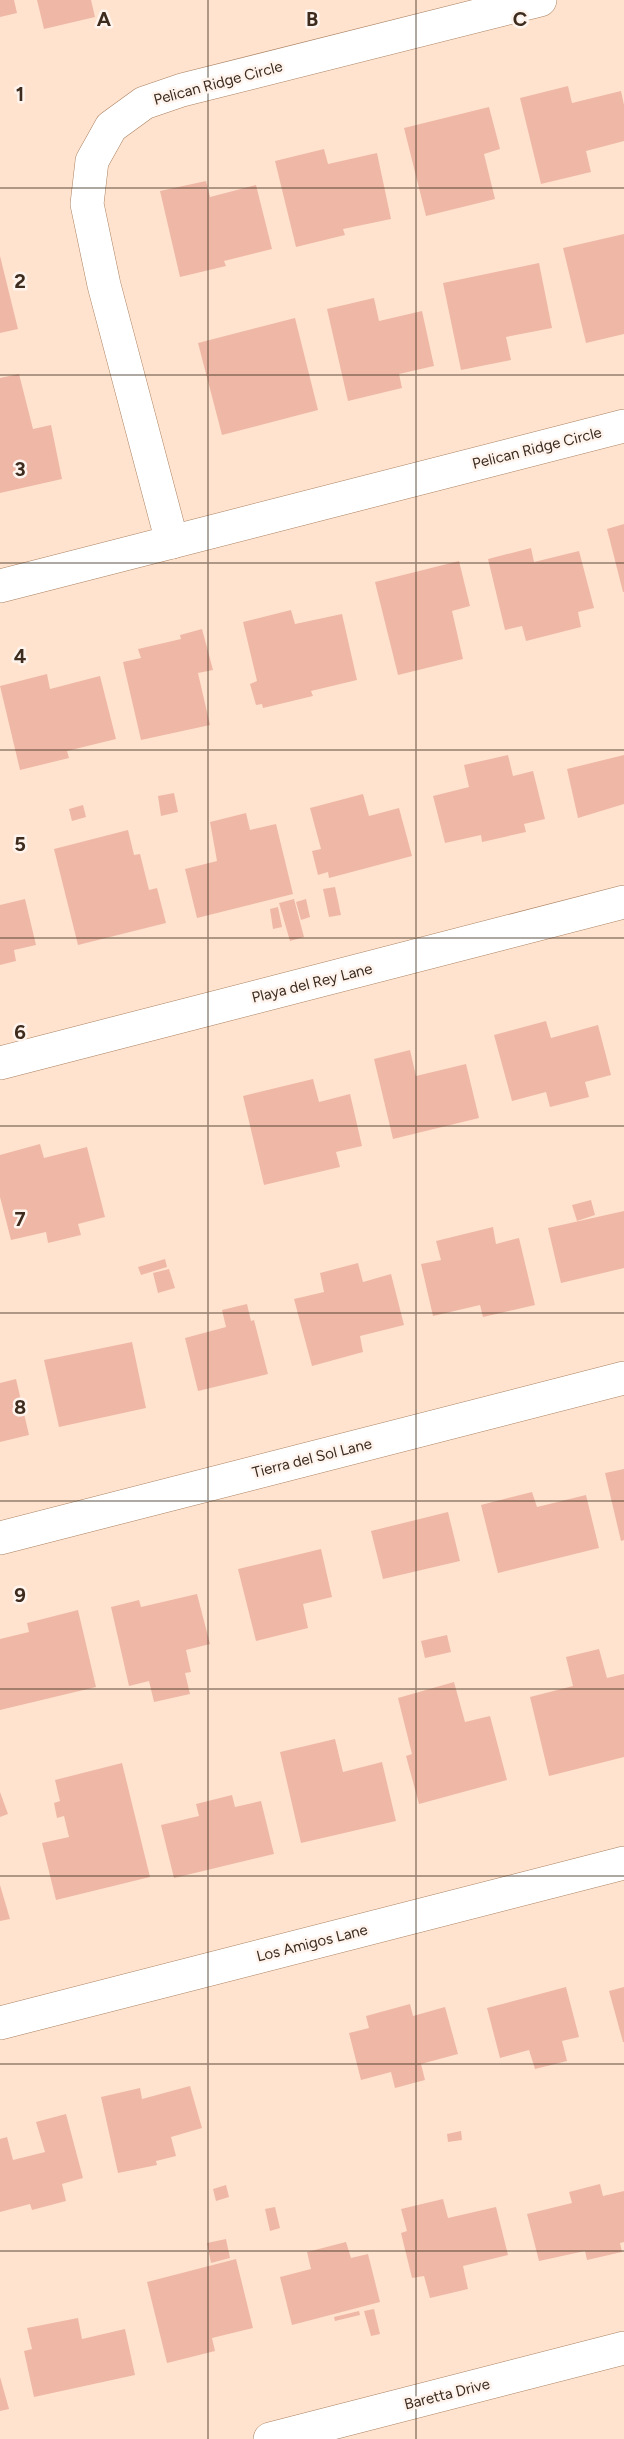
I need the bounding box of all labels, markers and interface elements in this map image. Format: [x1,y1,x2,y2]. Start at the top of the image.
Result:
text: A [97,7,112,31]
text: B [306,7,318,31]
text: C [513,7,527,31]
street label: Pelican Ridge Circle [152,57,284,109]
text: 1 [16,82,24,106]
text: 2 [14,269,26,293]
street label: Pelican Ridge Circle [470,423,604,473]
text: 3 [14,457,26,481]
text: 4 [14,644,27,668]
text: 5 [14,832,26,856]
street label: Playa del Rey Lane [250,959,374,1007]
text: 6 [14,1020,26,1044]
text: 7 [14,1207,26,1231]
text: 8 [14,1395,26,1419]
street label: Tierra del Sol Lane [250,1434,374,1482]
text: 9 [14,1583,26,1607]
street label: Los Amigos Lane [255,1921,369,1965]
street label: Baretta Drive [402,2375,492,2413]

